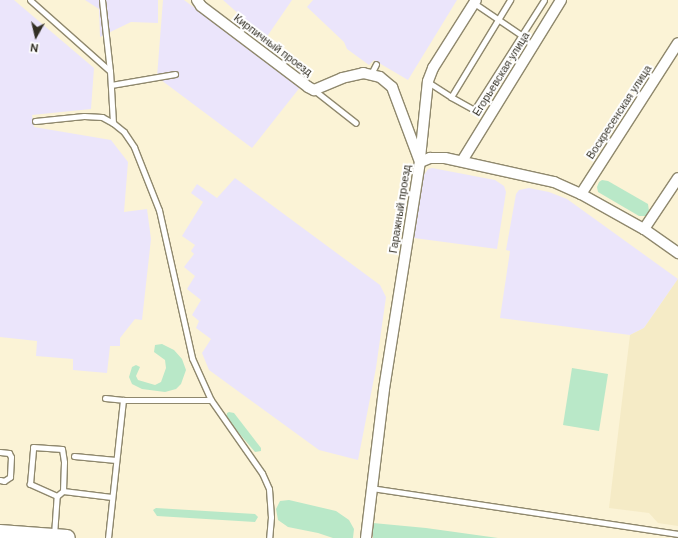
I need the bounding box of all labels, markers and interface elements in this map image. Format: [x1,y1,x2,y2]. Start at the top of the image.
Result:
street label: Кирпичный проезд [231,11,315,79]
north arrow [16,16,56,56]
street label: Егорьевская улица [470,29,532,119]
text: N [29,40,39,55]
street label: Воскресенская улица [584,62,654,162]
street label: Гаражный проезд [386,164,414,254]

